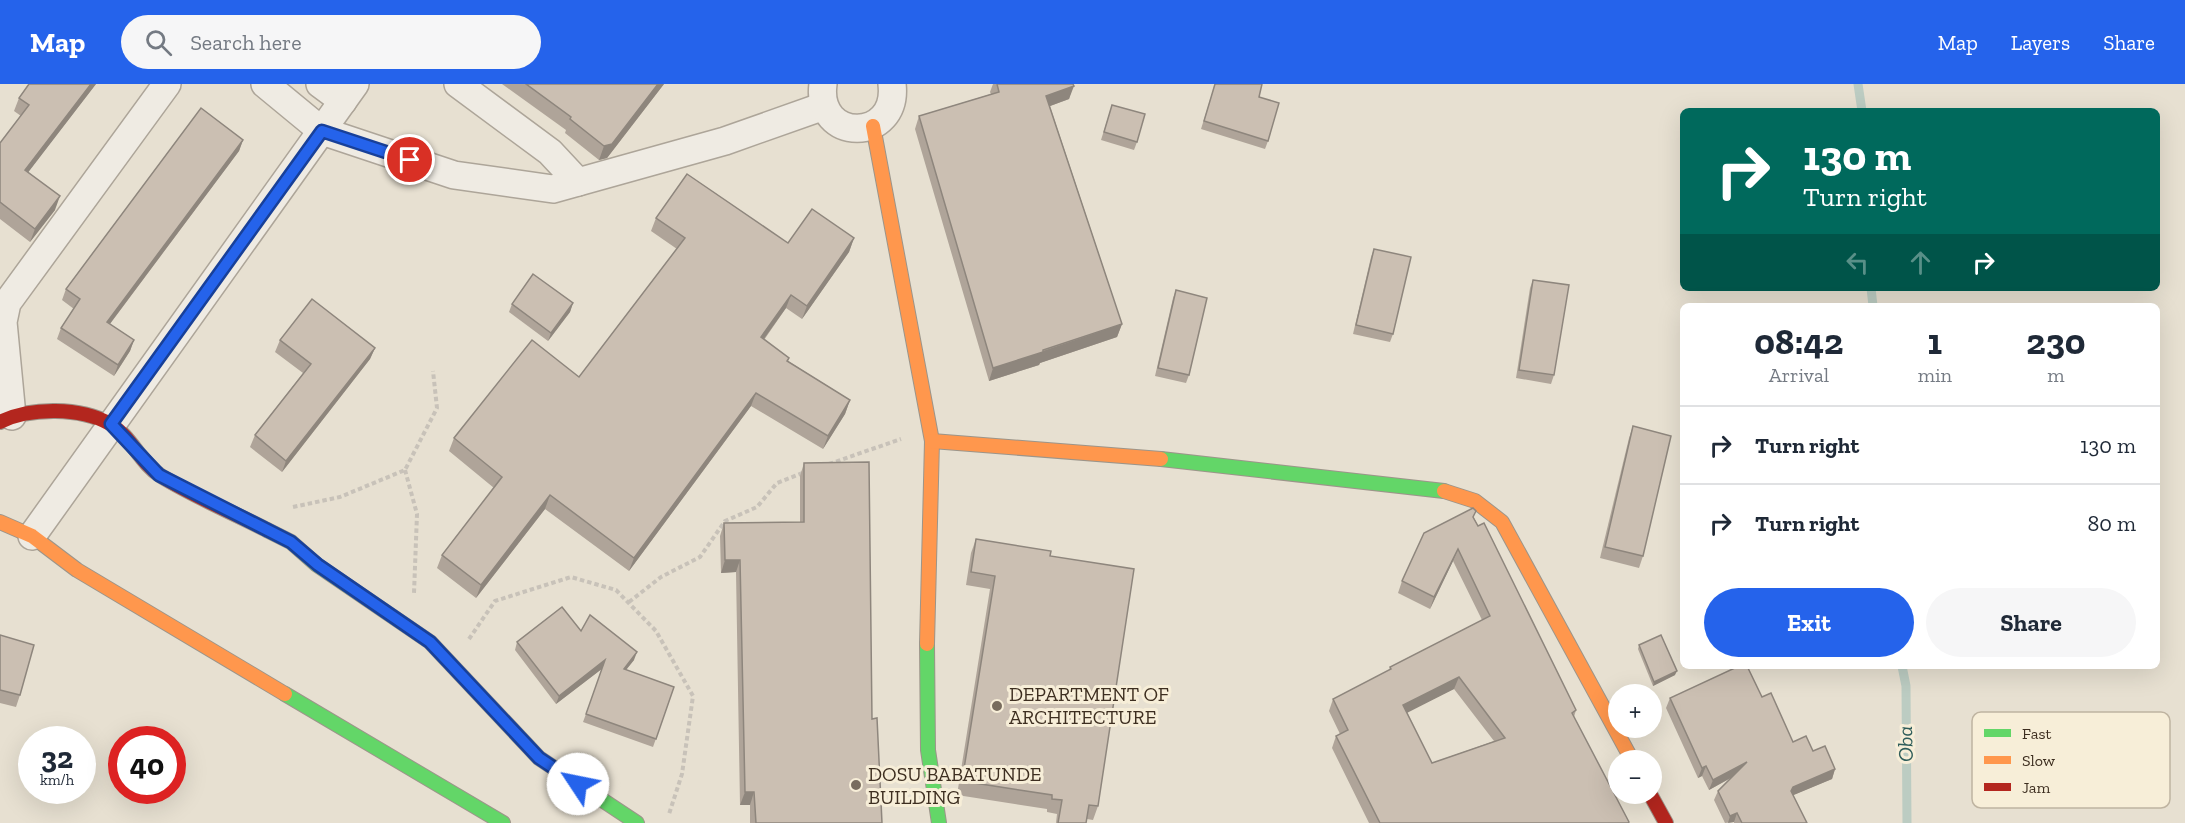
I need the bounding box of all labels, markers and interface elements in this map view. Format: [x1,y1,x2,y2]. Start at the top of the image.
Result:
search box [121,15,541,69]
text: Map [30,26,85,59]
icon: search [142,26,175,59]
text: Search here [190,29,302,56]
text: Map [1938,30,1978,55]
text: Layers [2011,30,2070,55]
text: Share [2103,30,2155,55]
text: 130 m [1803,130,1911,181]
icon: right [1704,132,1782,210]
pin [384,134,435,185]
icon: arrive [393,143,426,176]
text: Turn right [1803,181,1927,213]
icon: left [1841,246,1874,279]
icon: ahead [1904,246,1937,279]
icon: right [1967,246,2000,279]
text: 08:42 [1754,320,1843,363]
text: 1 [1928,320,1942,363]
text: 230 [2026,320,2086,363]
text: Arrival [1769,363,1829,387]
text: min [1918,363,1952,387]
text: m [2047,363,2065,387]
icon: right [1704,429,1737,462]
text: Turn right [1755,432,1859,459]
text: 130 m [2080,432,2136,459]
icon: right [1704,507,1737,540]
text: Turn right [1755,510,1859,537]
text: 80 m [2088,510,2136,537]
button: Exit [1704,588,1914,657]
button: Share [1926,588,2136,657]
place label: DEPARTMENT OF ARCHITECTURE [1009,682,1169,729]
map controls [1608,684,1662,804]
button: + [1608,684,1662,738]
marker: DEPARTMENT OF ARCHITECTURE [990,699,1004,713]
legend [1972,712,2170,808]
text: Fast [2022,724,2051,743]
speed limit sign: 40 [108,726,186,804]
water label: Oba [1892,726,1918,762]
text: 32 [41,740,73,776]
button: − [1608,750,1662,804]
text: Slow [2022,751,2056,770]
position arrow [546,752,610,816]
place label: DOSU BABATUNDE BUILDING [868,762,1042,809]
text: km/h [40,771,74,789]
marker: DOSU BABATUNDE BUILDING [849,778,863,792]
text: Jam [2022,778,2051,797]

